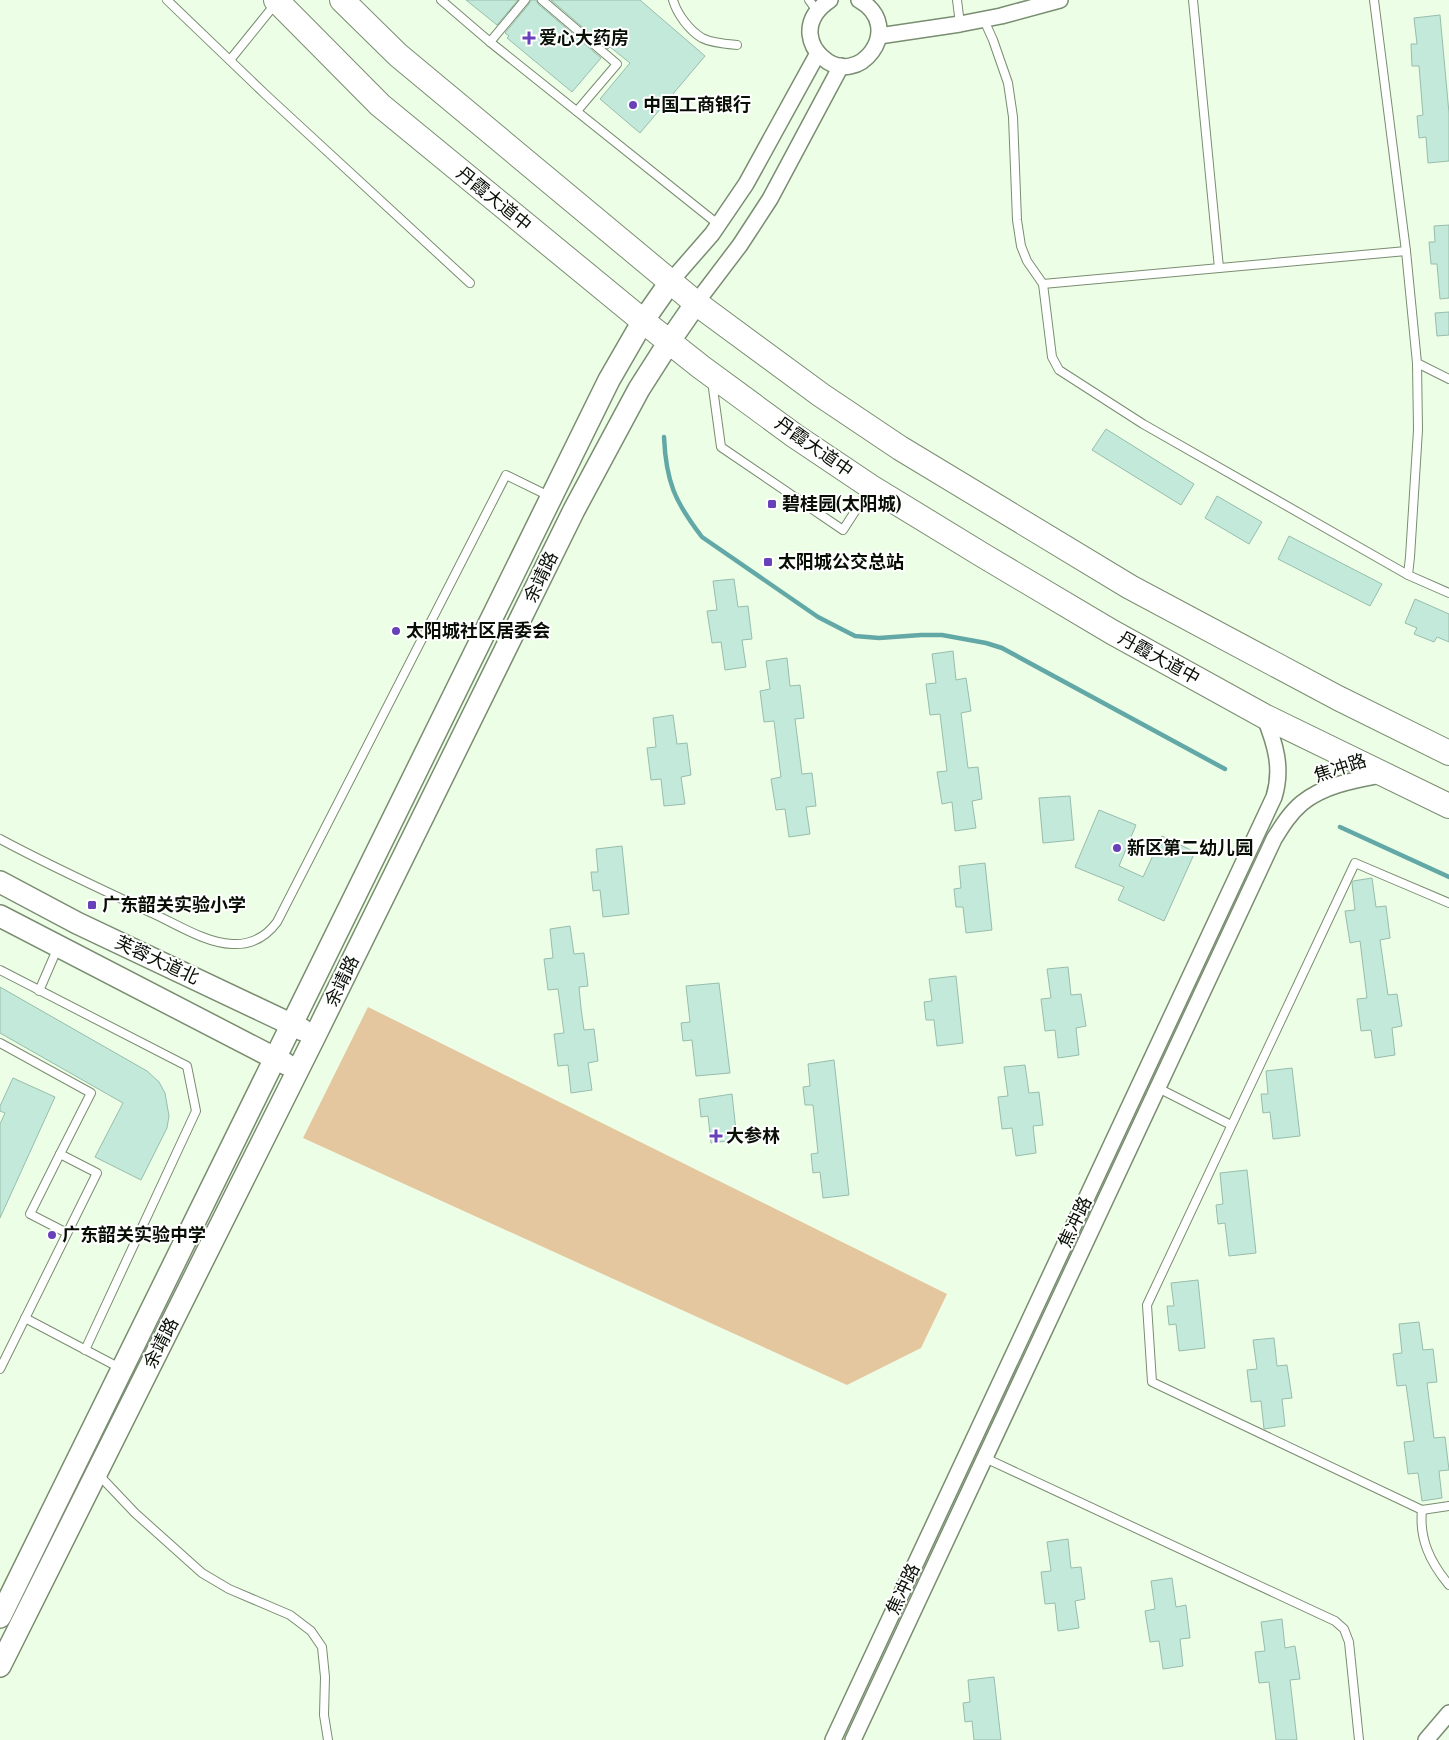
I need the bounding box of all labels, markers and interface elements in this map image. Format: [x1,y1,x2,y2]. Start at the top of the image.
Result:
place label: 爱心大药房 [539,25,629,49]
marker: 爱心大药房 [523,32,535,44]
place label: 中国工商银行 [643,92,751,116]
marker: 中国工商银行 [627,99,639,111]
street label: 丹霞大道中 [452,161,537,236]
street label: 丹霞大道中 [771,411,858,482]
place label: 碧桂园(太阳城) [782,491,902,515]
marker: 碧桂园(太阳城) [766,498,778,510]
street label: 余靖路 [517,547,563,606]
place label: 太阳城公交总站 [778,549,904,573]
marker: 太阳城公交总站 [762,556,774,568]
place label: 太阳城社区居委会 [406,618,550,642]
marker: 太阳城社区居委会 [390,625,402,637]
street label: 丹霞大道中 [1114,625,1205,689]
street label: 焦冲路 [1310,747,1369,787]
place label: 新区第二幼儿园 [1127,835,1253,859]
marker: 新区第二幼儿园 [1111,842,1123,854]
place label: 广东韶关实验小学 [102,892,246,916]
marker: 广东韶关实验小学 [86,899,98,911]
street label: 芙蓉大道北 [112,929,203,989]
street label: 余靖路 [318,951,364,1010]
place label: 大参林 [726,1123,780,1147]
marker: 大参林 [710,1130,722,1142]
street label: 焦冲路 [1052,1192,1096,1251]
place label: 广东韶关实验中学 [62,1222,206,1246]
marker: 广东韶关实验中学 [46,1229,58,1241]
street label: 余靖路 [137,1313,183,1372]
street label: 焦冲路 [880,1559,924,1618]

